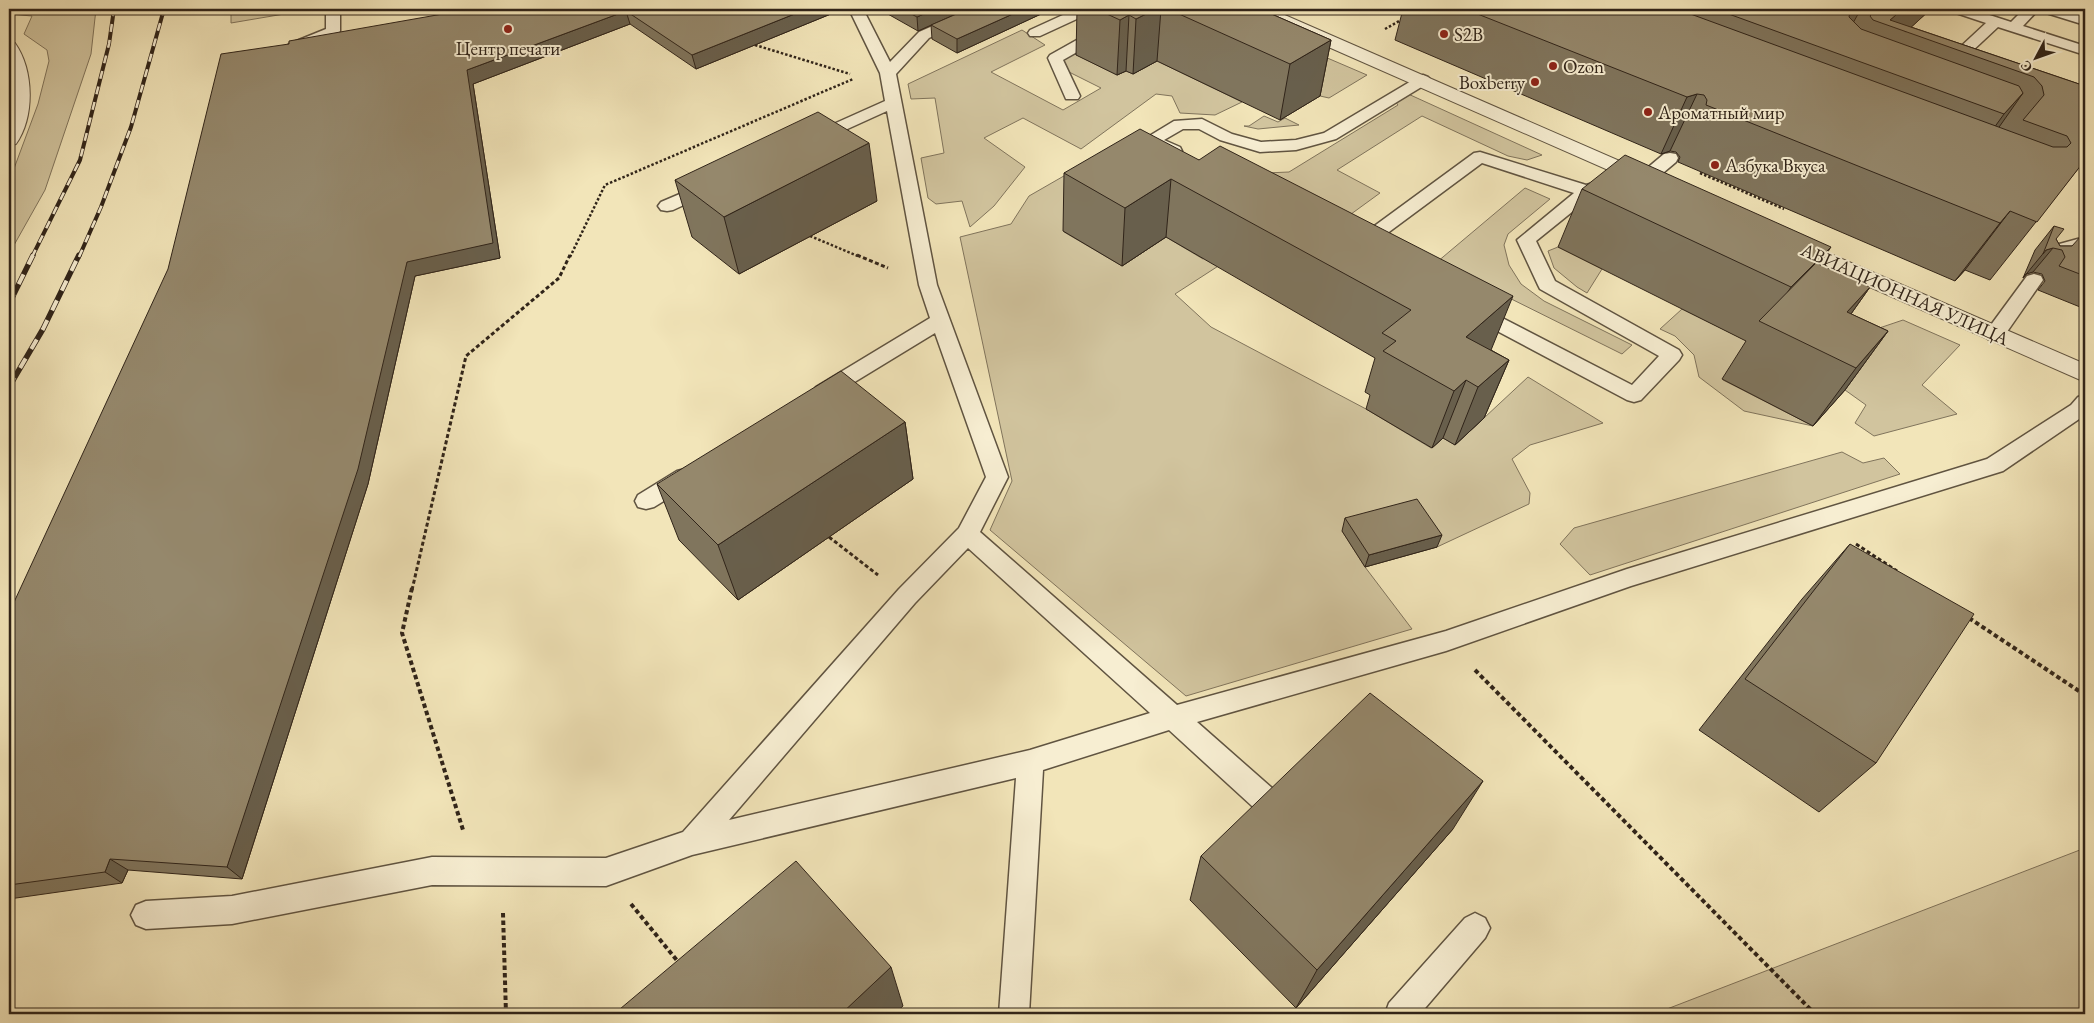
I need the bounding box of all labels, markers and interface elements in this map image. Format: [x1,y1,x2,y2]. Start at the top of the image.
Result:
place label: S2B [1454,22,1483,47]
marker: Центр печати [502,23,514,35]
marker: S2B [1438,28,1450,40]
north arrow [2012,32,2062,82]
place label: Центр печати [456,36,560,61]
place label: Ozon [1563,54,1604,79]
text: С [2016,57,2036,76]
marker: Ozon [1547,60,1559,72]
place label: Boxberry [1459,70,1526,95]
marker: Boxberry [1529,76,1541,88]
place label: Ароматный мир [1657,100,1785,125]
marker: Ароматный мир [1642,106,1654,118]
place label: Азбука Вкуса [1724,153,1826,178]
marker: Азбука Вкуса [1709,159,1721,171]
street label: АВИАЦИОННАЯ УЛИЦА [1796,236,2014,352]

